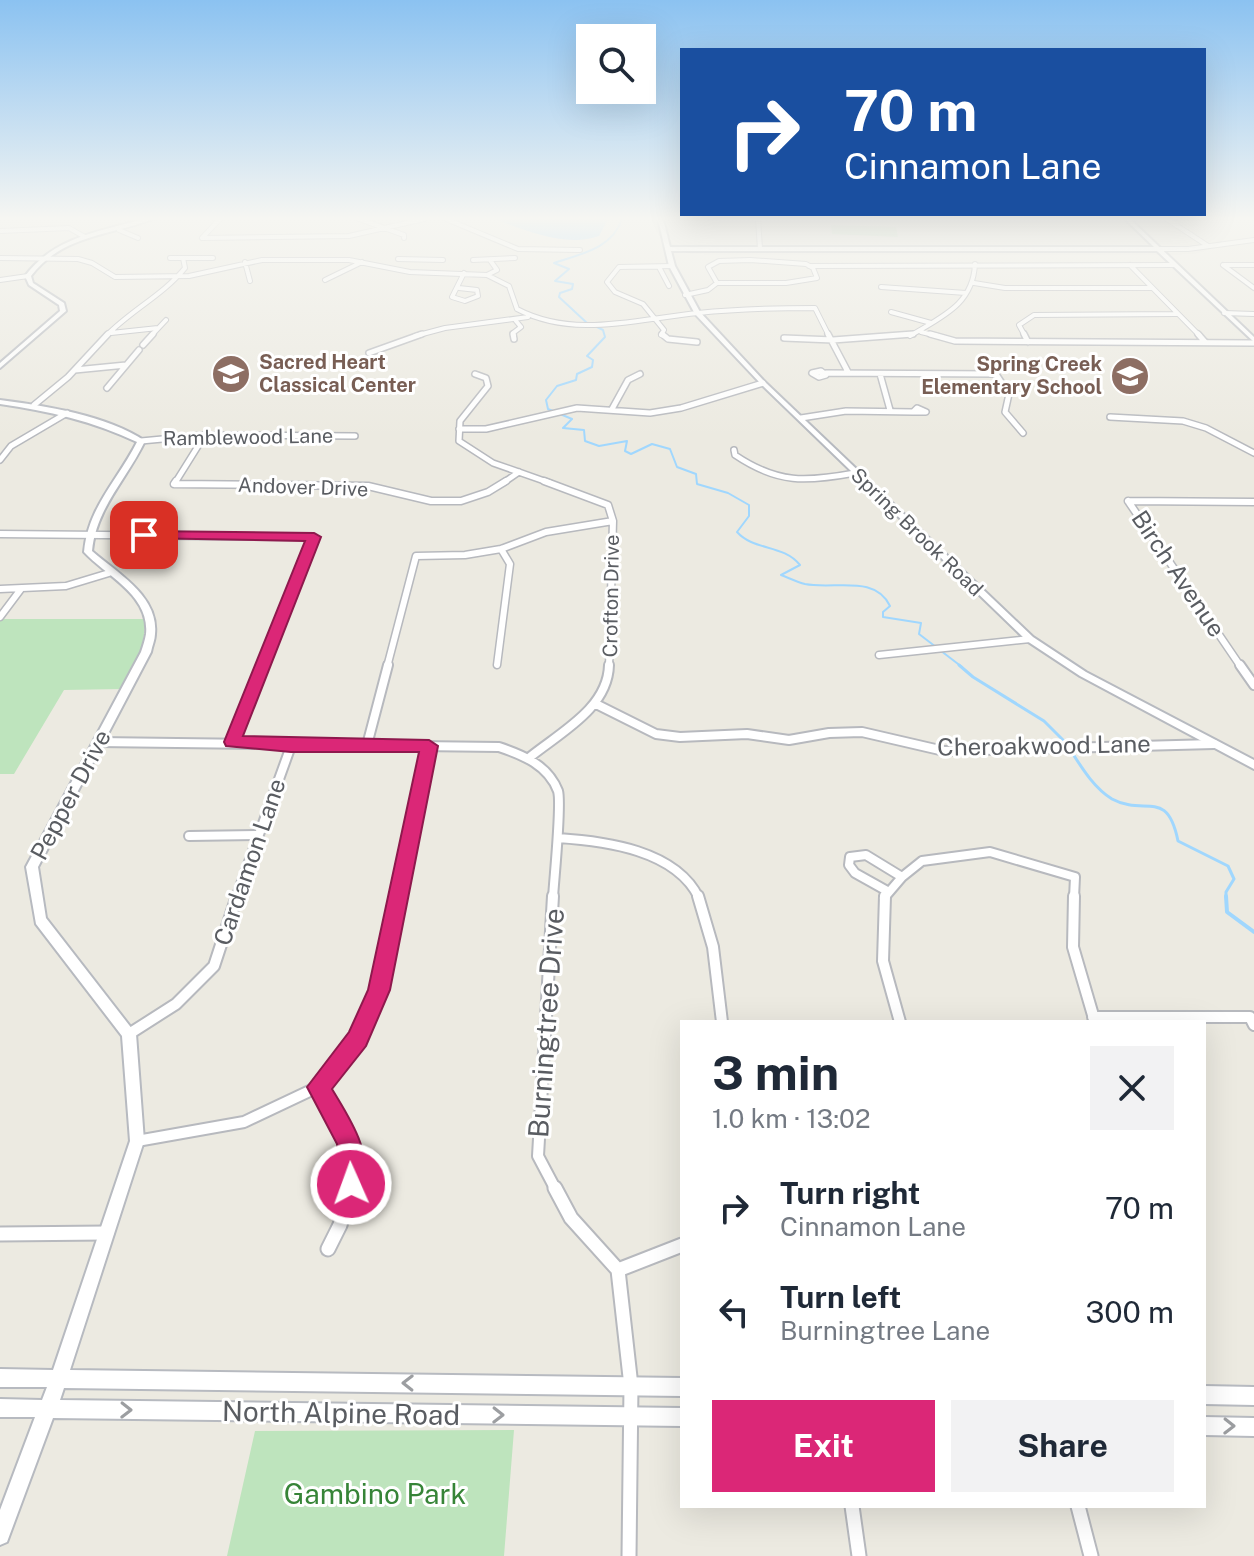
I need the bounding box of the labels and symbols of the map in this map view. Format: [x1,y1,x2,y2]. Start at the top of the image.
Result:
place label: Sacred Heart Classical Center [259,350,416,397]
place label: Spring Creek Elementary School [921,352,1102,399]
school or university icon: Sacred Heart Classical Center [210,353,252,395]
school or university icon: Spring Creek Elementary School [1109,355,1151,397]
street label: Ramblewood Lane [163,424,333,450]
street label: Spring Brook Road [846,463,988,601]
street label: Andover Drive [237,473,369,501]
pin [110,501,178,569]
street label: Birch Avenue [1126,505,1231,642]
street label: Crofton Drive [598,534,624,658]
street label: Pepper Drive [24,725,116,864]
street label: Cheroakwood Lane [937,729,1151,761]
street label: Cardamon Lane [207,775,291,949]
street label: Burningtree Drive [521,907,570,1139]
position arrow [309,1142,393,1226]
one-way arrow [401,1374,414,1392]
street label: North Alpine Road [222,1394,460,1431]
one-way arrow [120,1401,133,1419]
one-way arrow [492,1406,505,1424]
one-way arrow [1223,1417,1236,1435]
park label: Gambino Park [284,1477,466,1510]

